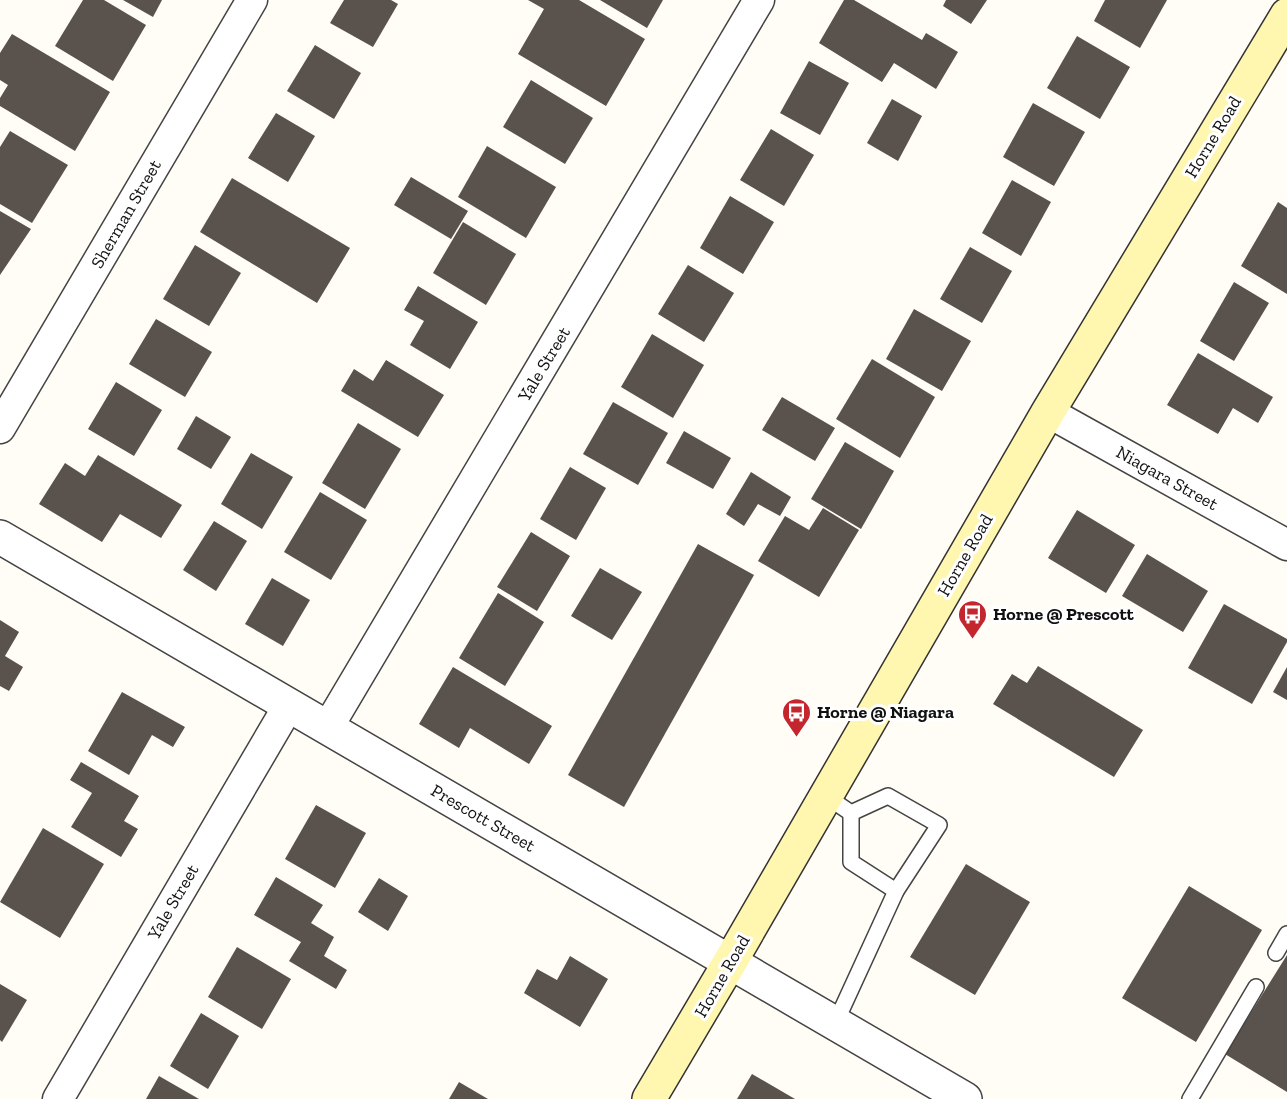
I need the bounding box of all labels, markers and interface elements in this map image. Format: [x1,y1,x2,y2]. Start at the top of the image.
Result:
street label: Horne Road [1180,92,1246,182]
street label: Sherman Street [86,156,166,272]
street label: Yale Street [513,322,575,406]
street label: Niagara Street [1112,441,1222,515]
street label: Horne Road [933,510,997,600]
bus stop icon: Horne @ Prescott [956,598,988,640]
place label: Horne @ Prescott [993,603,1135,625]
bus stop icon: Horne @ Niagara [780,696,812,738]
place label: Horne @ Niagara [817,701,954,723]
street label: Prescott Street [427,779,539,857]
street label: Yale Street [142,860,203,944]
street label: Horne Road [690,931,754,1021]

